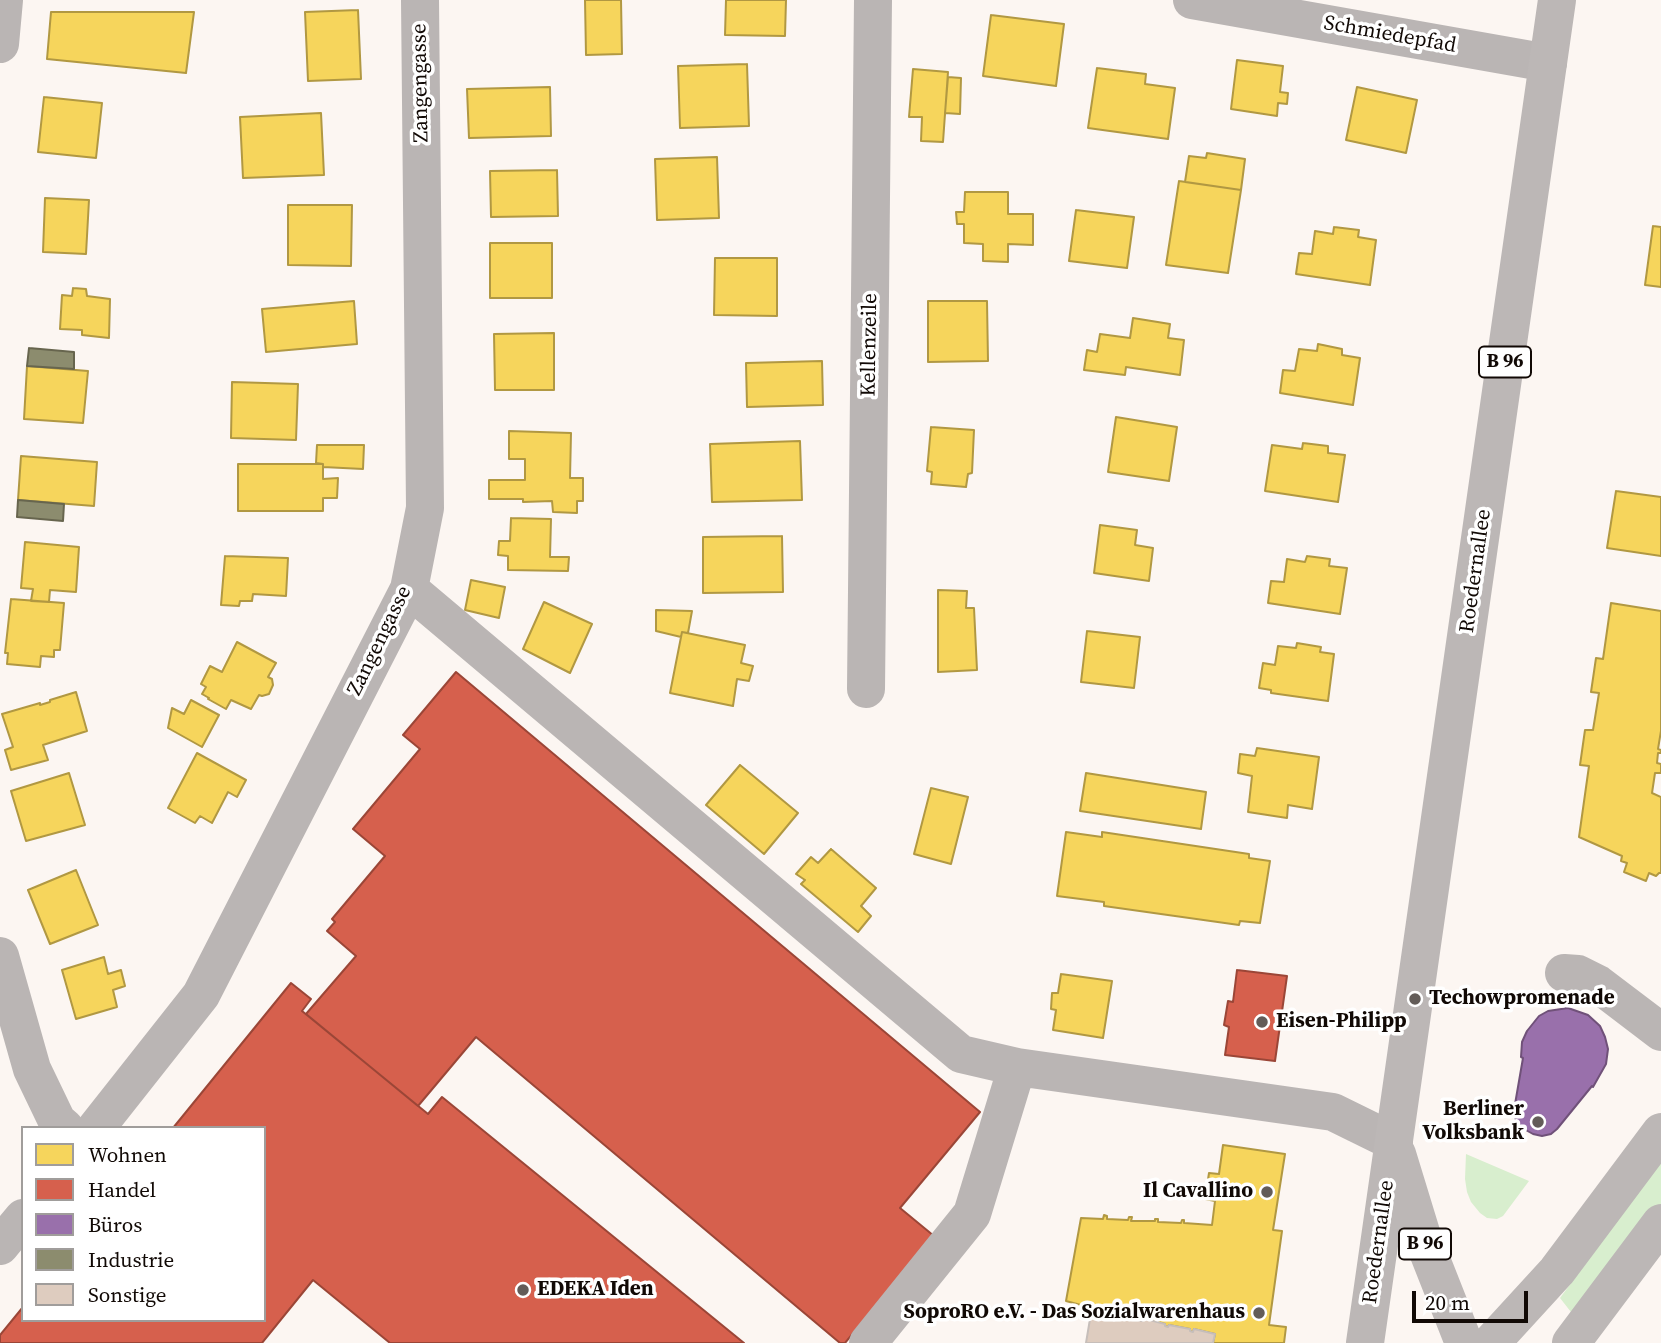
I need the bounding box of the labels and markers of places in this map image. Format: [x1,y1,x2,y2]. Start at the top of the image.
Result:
place label: Techowpromenade [1429,986,1615,1012]
marker: Techowpromenade [1407,991,1423,1007]
place label: Eisen-Philipp [1276,1009,1407,1035]
marker: Eisen-Philipp [1254,1014,1270,1030]
place label: Berliner Volksbank [1422,1097,1524,1147]
marker: Berliner Volksbank [1530,1114,1546,1130]
place label: Il Cavallino [1143,1179,1253,1205]
marker: Il Cavallino [1259,1184,1275,1200]
place label: EDEKA Iden [537,1277,654,1303]
marker: EDEKA Iden [515,1282,531,1298]
place label: SoproRO e.V. - Das Sozialwarenhaus [904,1300,1245,1326]
marker: SoproRO e.V. - Das Sozialwarenhaus [1251,1305,1267,1321]

